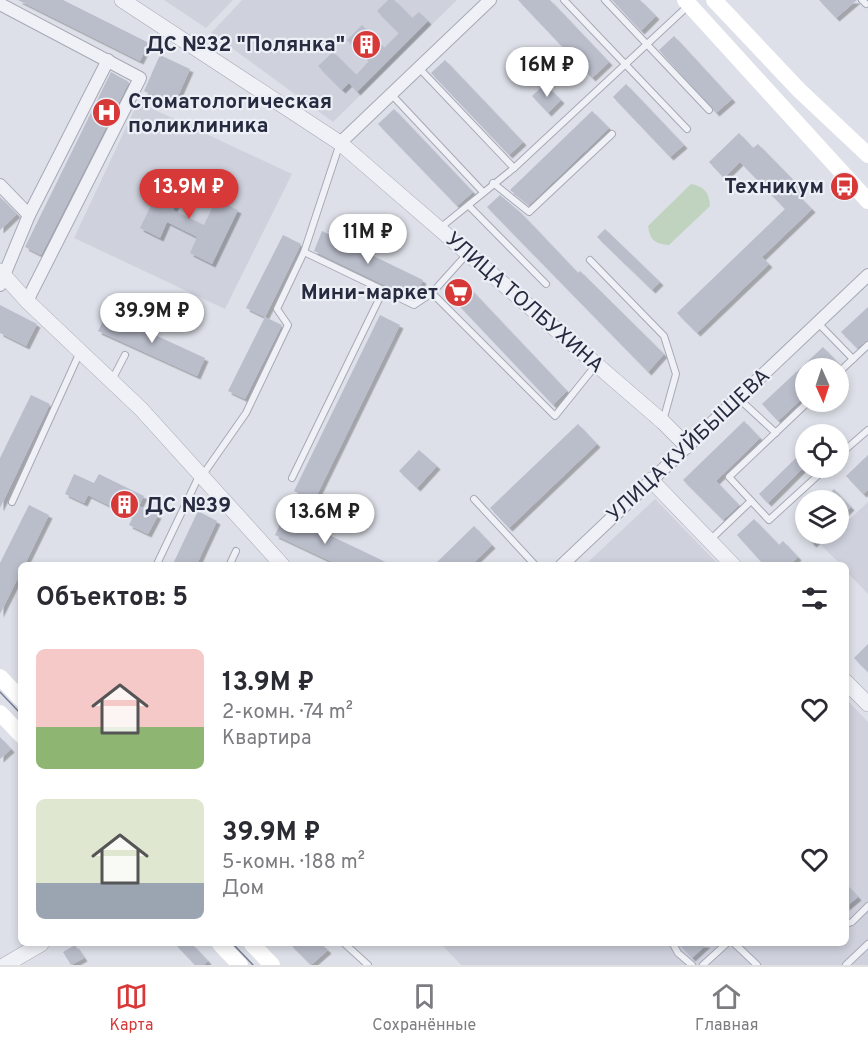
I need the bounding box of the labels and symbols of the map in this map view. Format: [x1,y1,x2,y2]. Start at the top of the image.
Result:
building icon: ДС №32 "Полянка" [350,28,382,60]
place label: ДС №32 "Полянка" [146,32,345,59]
pin: 16M ₽ [505,47,589,98]
place label: Стоматологическая поликлиника [128,89,332,140]
hospital icon: Стоматологическая поликлиника [91,97,123,129]
pin: 13.9M ₽ [134,169,244,220]
bus stop icon: Техникум [829,170,861,202]
place label: Техникум [724,174,824,201]
pin: 11M ₽ [326,214,410,265]
street label: УЛИЦА ТОЛБУХИНА [439,227,609,380]
supermarket icon: Мини-маркет [443,276,475,308]
place label: Мини-маркет [301,280,438,307]
pin: 39.9M ₽ [97,293,207,344]
north arrow [795,358,849,412]
street label: УЛИЦА КУЙБЫШЕВА [601,362,777,529]
building icon: ДС №39 [108,489,140,521]
place label: ДС №39 [145,493,231,520]
pin: 13.6M ₽ [270,494,380,545]

